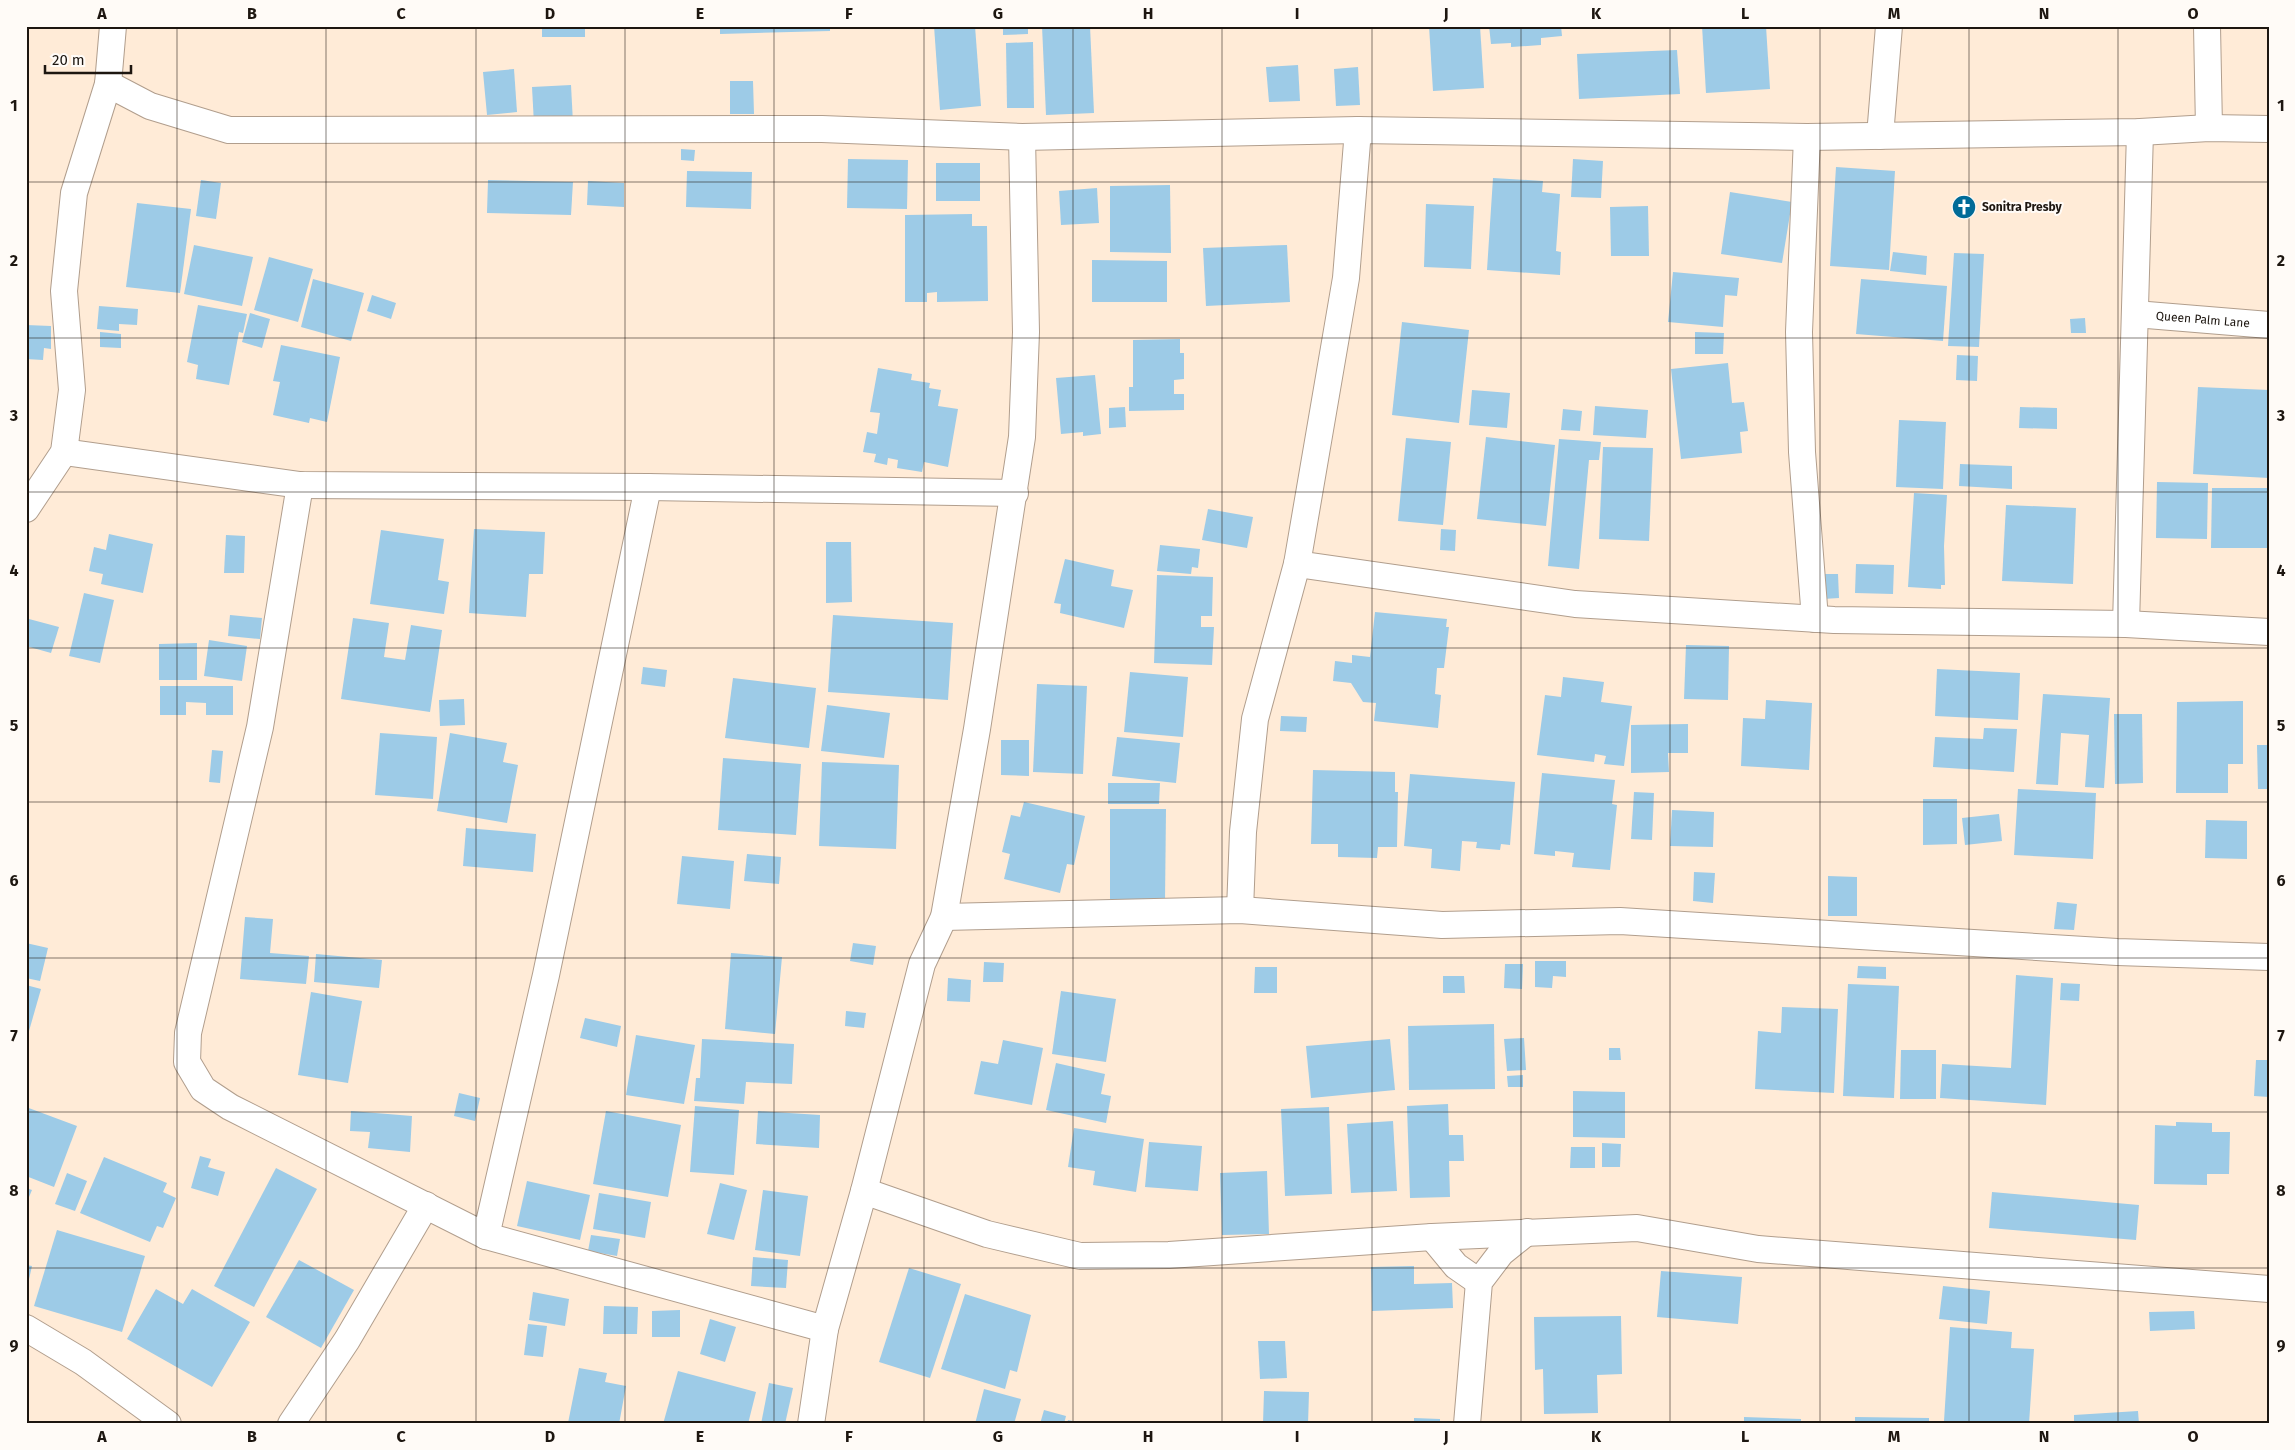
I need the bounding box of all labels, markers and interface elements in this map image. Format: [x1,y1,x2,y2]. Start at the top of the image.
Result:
text: A [96,4,107,23]
text: B [247,4,257,23]
text: C [396,4,406,23]
text: D [545,4,555,23]
text: E [696,4,704,23]
text: F [845,4,853,23]
text: G [993,4,1003,23]
text: H [1143,4,1153,23]
text: I [1295,4,1299,23]
text: J [1442,4,1449,23]
text: K [1591,4,1602,23]
text: L [1741,4,1749,23]
text: M [1888,4,1901,23]
text: N [2039,4,2049,23]
text: O [2187,4,2199,23]
scale bar [45,42,131,74]
text: 20 m [52,51,85,69]
text: 1 [10,96,18,115]
text: 1 [2277,96,2285,115]
church icon: Sonitra Presby [1951,194,1977,220]
place label: Sonitra Presby [1982,200,2063,214]
text: 2 [10,251,18,270]
text: 2 [2277,251,2285,270]
street label: Queen Palm Lane [2155,309,2250,330]
text: 3 [9,406,18,425]
text: 3 [2276,406,2285,425]
text: 4 [9,561,19,580]
text: 4 [2276,561,2286,580]
text: 5 [10,716,19,735]
text: 5 [2277,716,2286,735]
text: 6 [9,871,19,890]
text: 6 [2276,871,2286,890]
text: 7 [10,1026,18,1045]
text: 7 [2277,1026,2285,1045]
text: 8 [9,1181,19,1200]
text: 8 [2276,1181,2286,1200]
text: 9 [10,1336,19,1355]
text: 9 [2277,1336,2286,1355]
text: A [96,1427,107,1446]
text: B [247,1427,257,1446]
text: C [396,1427,406,1446]
text: D [545,1427,555,1446]
text: E [696,1427,704,1446]
text: F [845,1427,853,1446]
text: G [993,1427,1003,1446]
text: H [1143,1427,1153,1446]
text: I [1295,1427,1299,1446]
text: J [1442,1427,1449,1446]
text: K [1591,1427,1602,1446]
text: L [1741,1427,1749,1446]
text: M [1888,1427,1901,1446]
text: N [2039,1427,2049,1446]
text: O [2187,1427,2199,1446]

